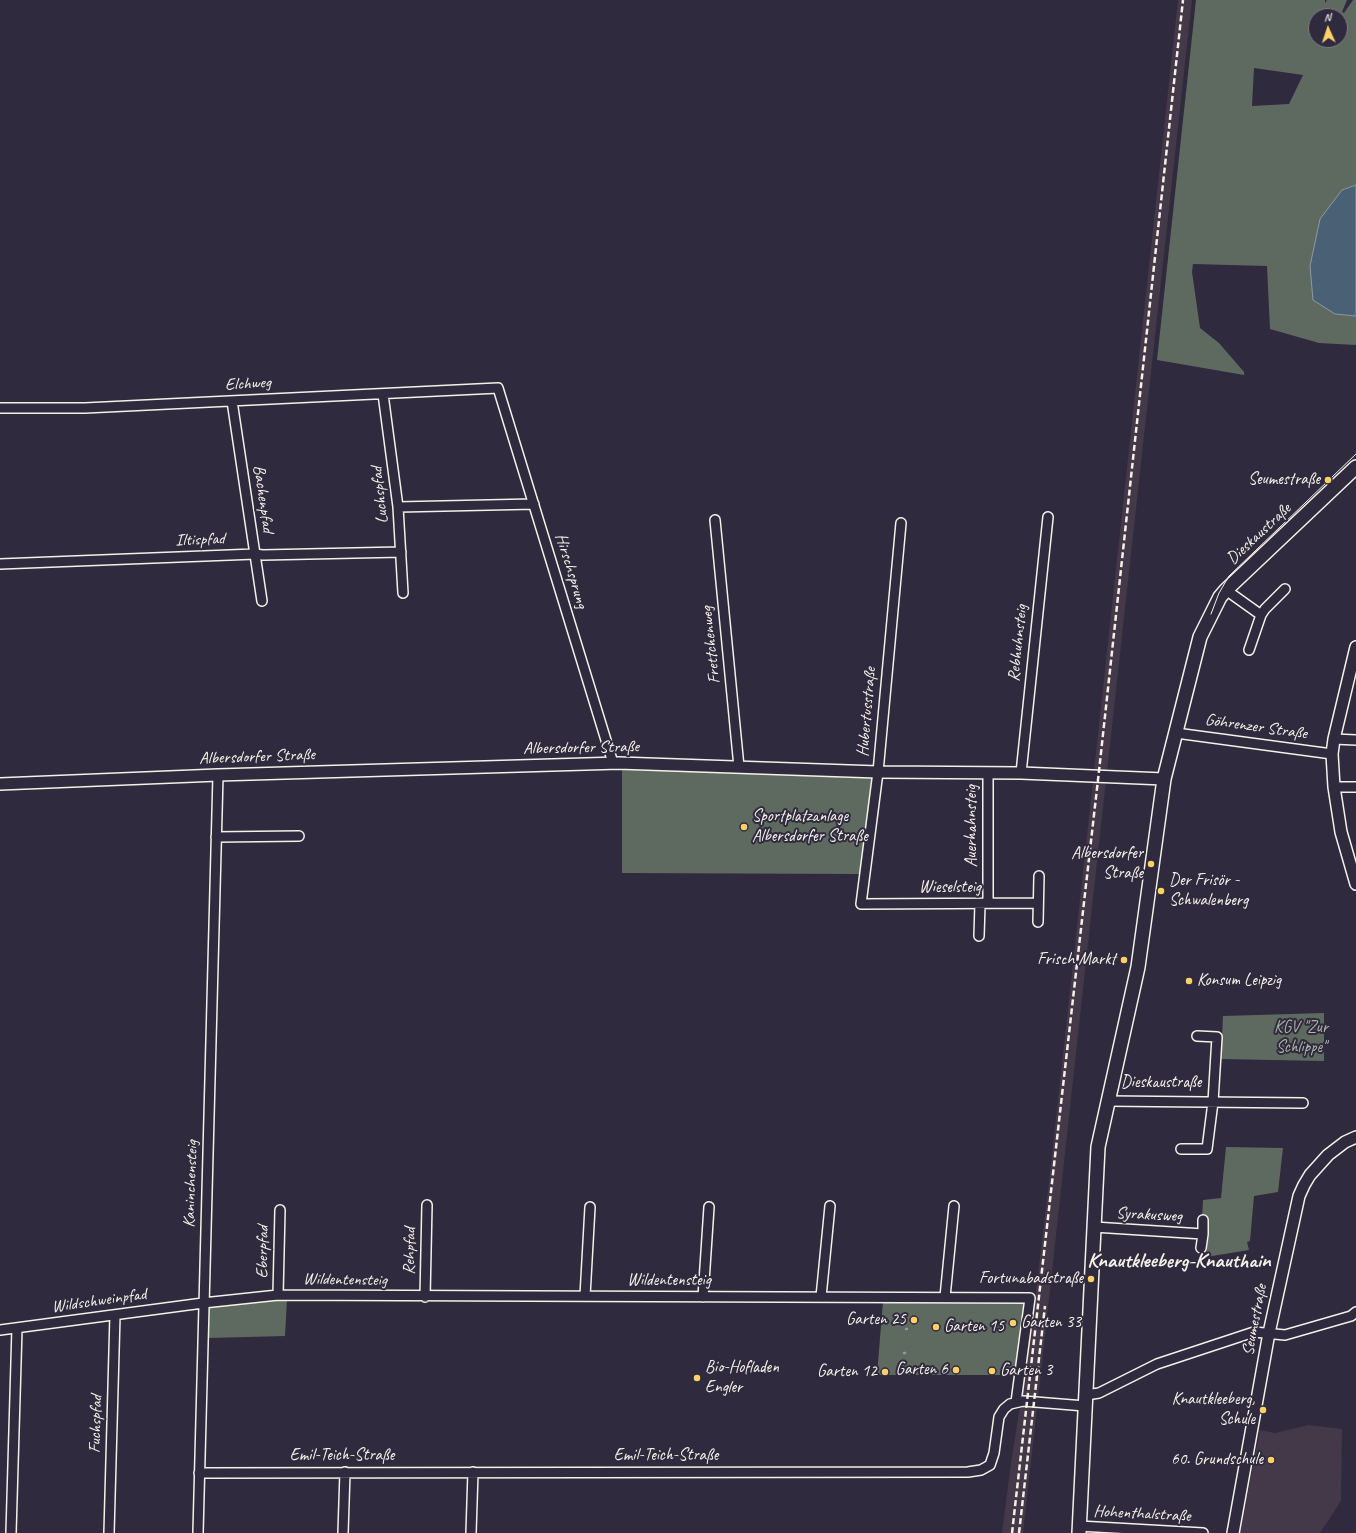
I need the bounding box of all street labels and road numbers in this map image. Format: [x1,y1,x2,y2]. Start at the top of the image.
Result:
street label: Elchweg [225,373,271,395]
street label: Bachenpfad [248,464,278,534]
street label: Luchspfad [367,465,393,525]
street label: Dieskaustraße [1223,499,1295,569]
street label: Iltispfad [175,529,225,551]
street label: Hirschsprung [550,531,592,611]
street label: Rebhuhnsteig [1004,603,1032,683]
street label: Frettchenweg [697,605,725,685]
street label: Hubertusstraße [853,666,881,758]
street label: Göhrenzer Straße [1204,710,1308,744]
street label: Albersdorfer Straße [523,737,639,759]
street label: Albersdorfer Straße [199,745,315,769]
street label: Auerhahnsteig [962,785,982,867]
street label: Wieselsteig [919,878,981,898]
street label: Dieskaustraße [1121,1073,1201,1093]
street label: Kaninchensteig [179,1140,203,1228]
street label: Syrakusweg [1116,1203,1182,1227]
street label: Eberpfad [252,1225,274,1279]
street label: Rehpfad [399,1227,421,1275]
street label: Wildentensteig [303,1269,387,1291]
street label: Wildentensteig [627,1271,711,1291]
street label: Seumestraße [1238,1283,1272,1357]
street label: Wildschweinpfad [50,1284,148,1318]
street label: Fuchspfad [85,1395,107,1453]
street label: Emil-Teich-Straße [290,1446,394,1466]
street label: Emil-Teich-Straße [614,1446,718,1466]
street label: Hohenthalstraße [1093,1501,1191,1527]

